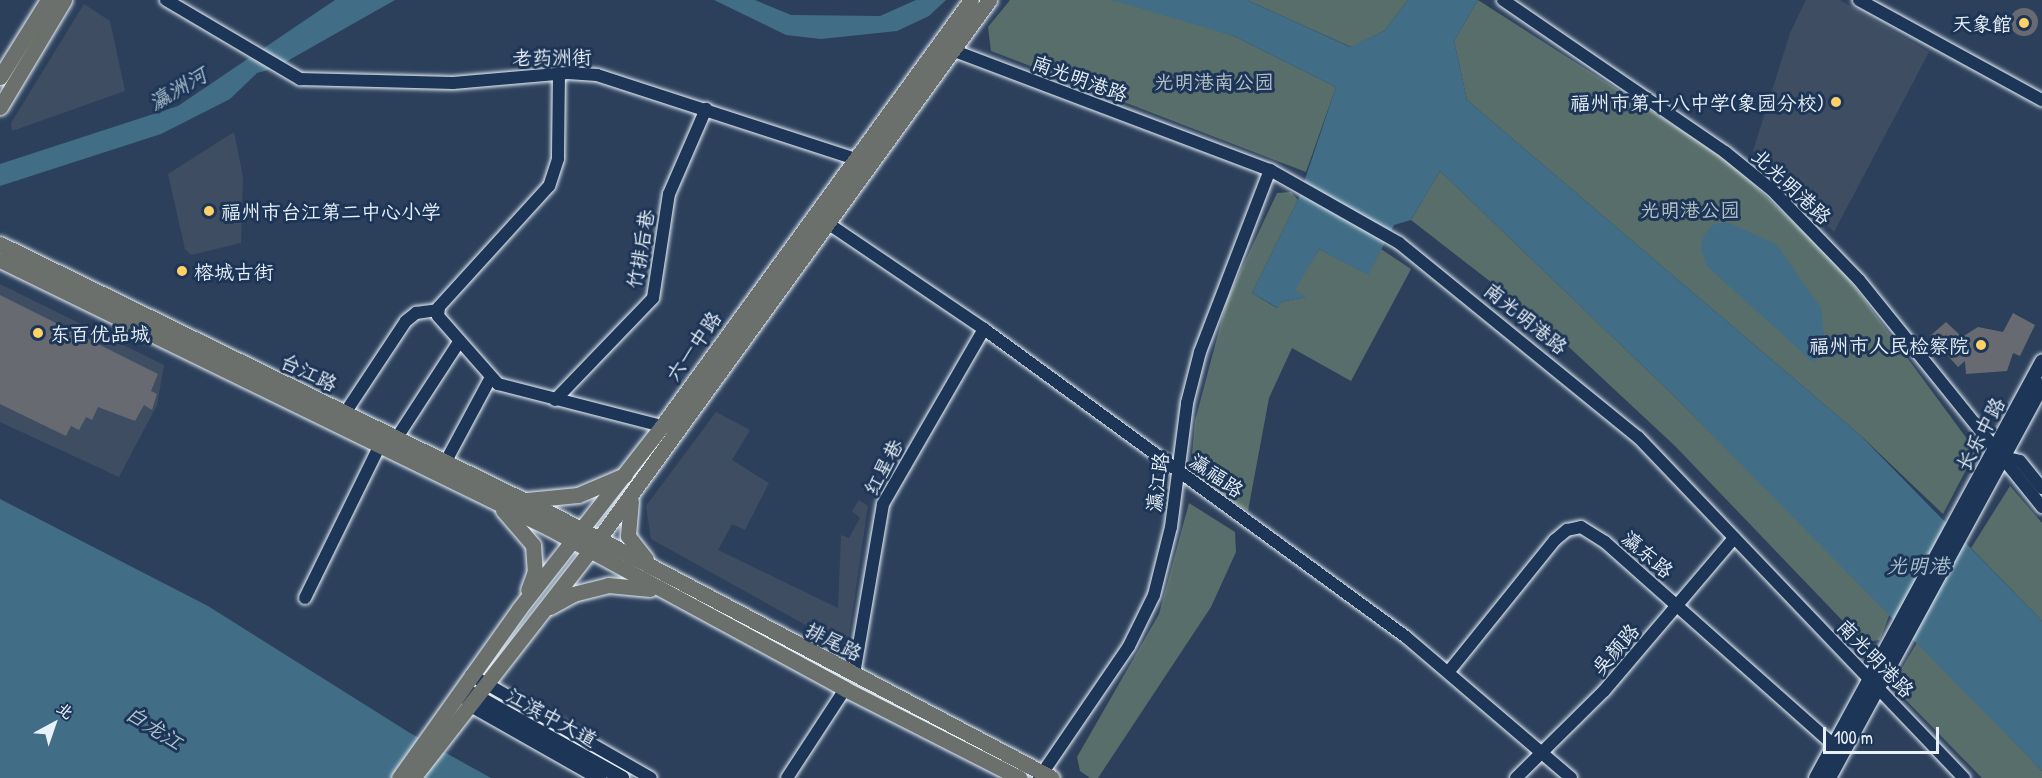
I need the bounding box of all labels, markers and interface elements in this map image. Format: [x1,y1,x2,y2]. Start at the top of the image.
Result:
place label: 天象館 [1952,11,2012,35]
marker: 天象館 [2017,16,2031,30]
street label: 老药洲街 [512,44,592,70]
street label: 南光明港路 [1029,50,1131,106]
water label: 瀛洲河 [144,62,212,116]
park label: 光明港南公园 [1154,69,1274,93]
place label: 福州市第十八中学(象园分校) [1570,90,1824,114]
marker: 福州市第十八中学(象园分校) [1829,95,1843,109]
street label: 北光明港路 [1747,143,1837,229]
park label: 光明港公园 [1640,197,1740,221]
place label: 福州市台江第二中心小学 [221,199,441,223]
marker: 福州市台江第二中心小学 [202,204,216,218]
street label: 竹排后巷 [621,208,659,290]
place label: 榕城古街 [194,259,274,283]
marker: 榕城古街 [175,264,189,278]
street label: 南光明港路 [1480,277,1572,359]
street label: 六一中路 [660,306,726,386]
place label: 东百优品城 [50,321,150,345]
marker: 东百优品城 [31,326,45,340]
place label: 福州市人民检察院 [1809,333,1969,357]
marker: 福州市人民检察院 [1974,338,1988,352]
street label: 台江路 [277,348,341,396]
street label: 长乐中路 [1951,393,2009,475]
street label: 红星巷 [858,435,908,499]
street label: 瀛福路 [1186,448,1248,502]
street label: 瀛江路 [1141,451,1173,513]
street label: 瀛东路 [1617,525,1679,583]
water label: 光明港 [1887,553,1949,579]
street label: 南光明港路 [1833,614,1919,702]
street label: 排尾路 [802,617,866,665]
street label: 吴颜路 [1586,618,1644,680]
street label: 江滨中大道 [502,682,602,752]
north arrow [24,694,84,754]
text: 北 [52,697,79,724]
water label: 白龙江 [121,700,187,756]
scale bar [1826,715,1942,753]
text: 100 m [1834,725,1873,750]

